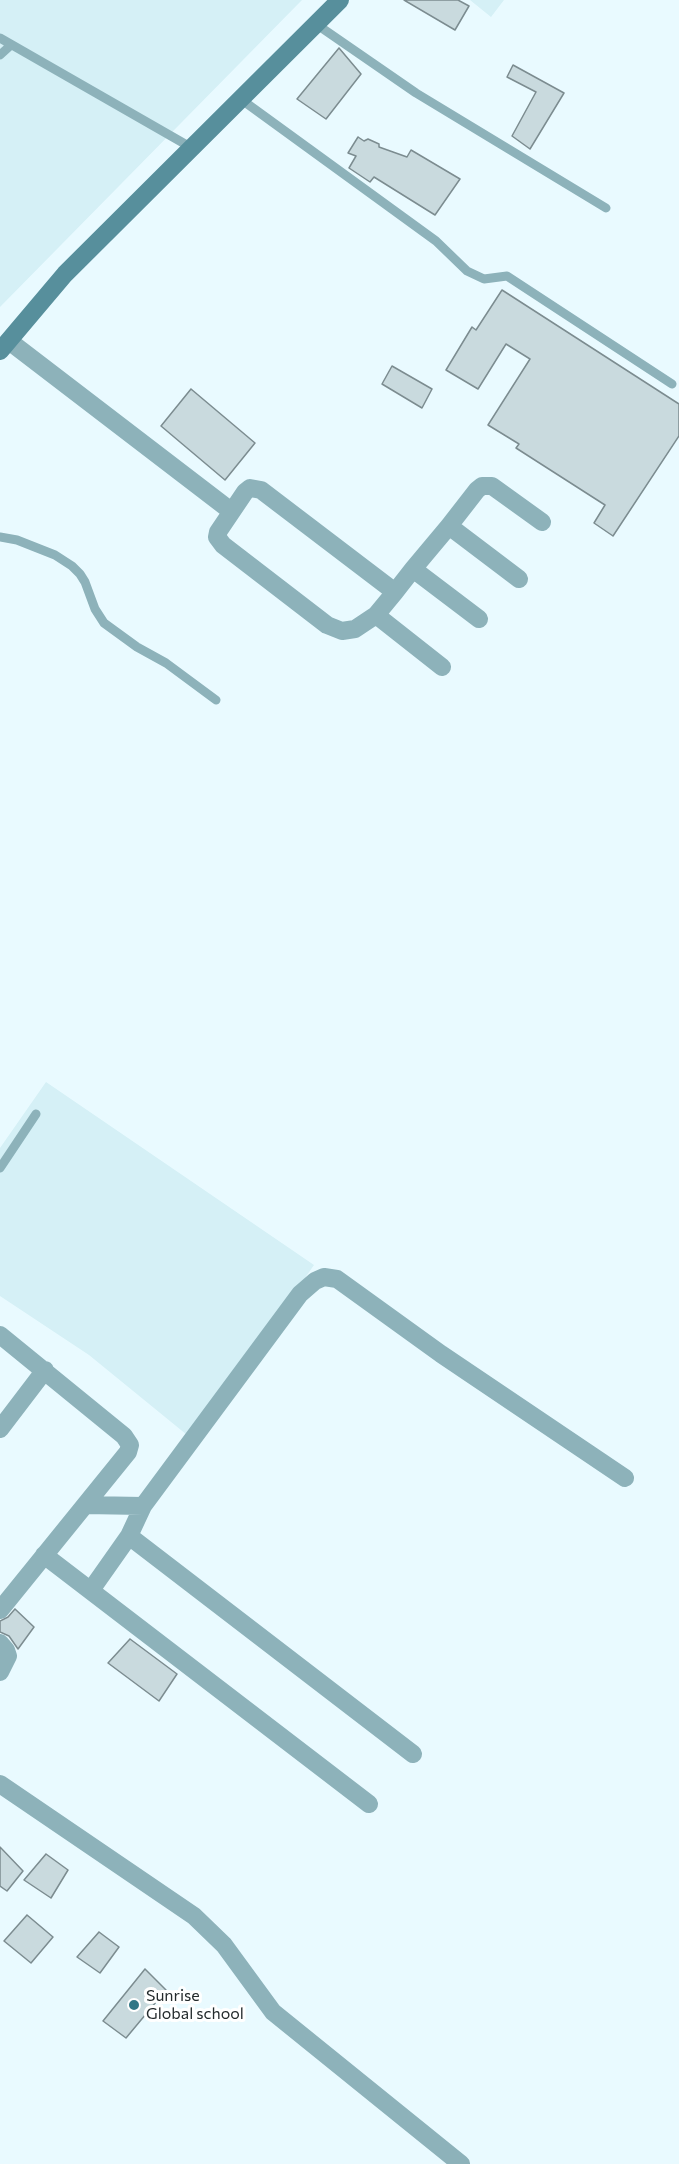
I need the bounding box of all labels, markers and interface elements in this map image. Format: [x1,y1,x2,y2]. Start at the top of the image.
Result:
place label: Sunrise Global school [146,1986,244,2024]
marker: Sunrise Global school [127,1998,141,2012]

